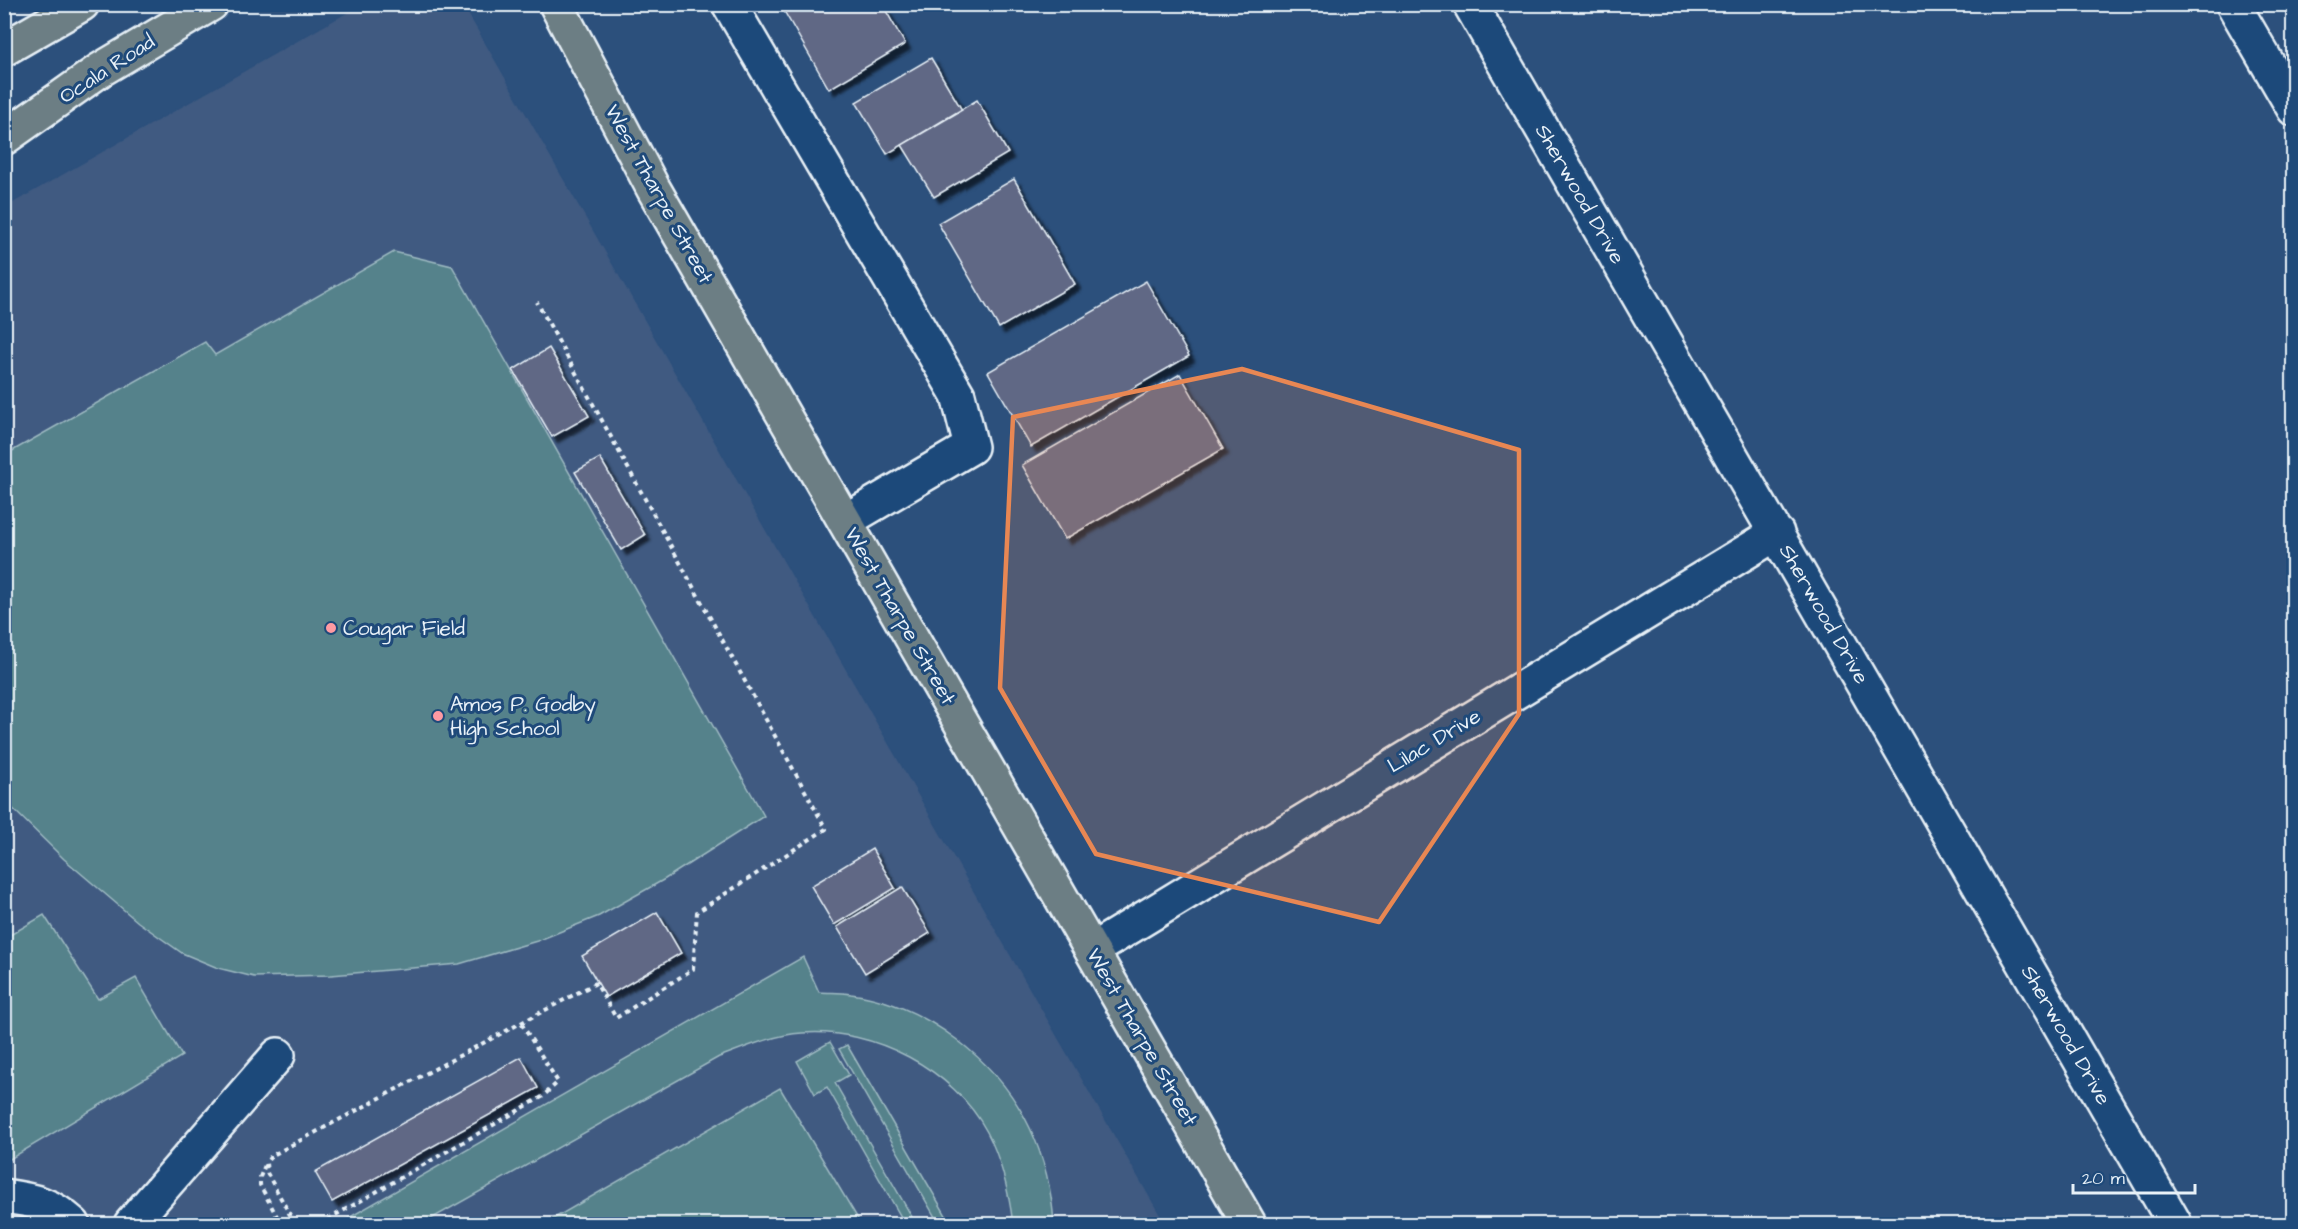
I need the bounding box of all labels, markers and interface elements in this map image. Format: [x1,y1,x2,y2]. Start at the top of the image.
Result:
street label: Ocala Road [54,27,161,111]
street label: West Tharpe Street [597,99,721,290]
street label: Sherwood Drive [1528,119,1632,269]
street label: West Tharpe Street [836,522,963,711]
street label: Sherwood Drive [1772,539,1876,689]
place label: Cougar Field [343,614,465,645]
marker: Cougar Field [324,621,338,635]
place label: Amos P. Godby High School [450,690,596,745]
street label: Lilac Drive [1382,702,1486,780]
marker: Amos P. Godby High School [431,709,445,723]
street label: West Tharpe Street [1078,943,1205,1132]
street label: Sherwood Drive [2014,960,2118,1110]
scale bar [2073,1157,2194,1195]
text: 20 m [2082,1166,2125,1191]

